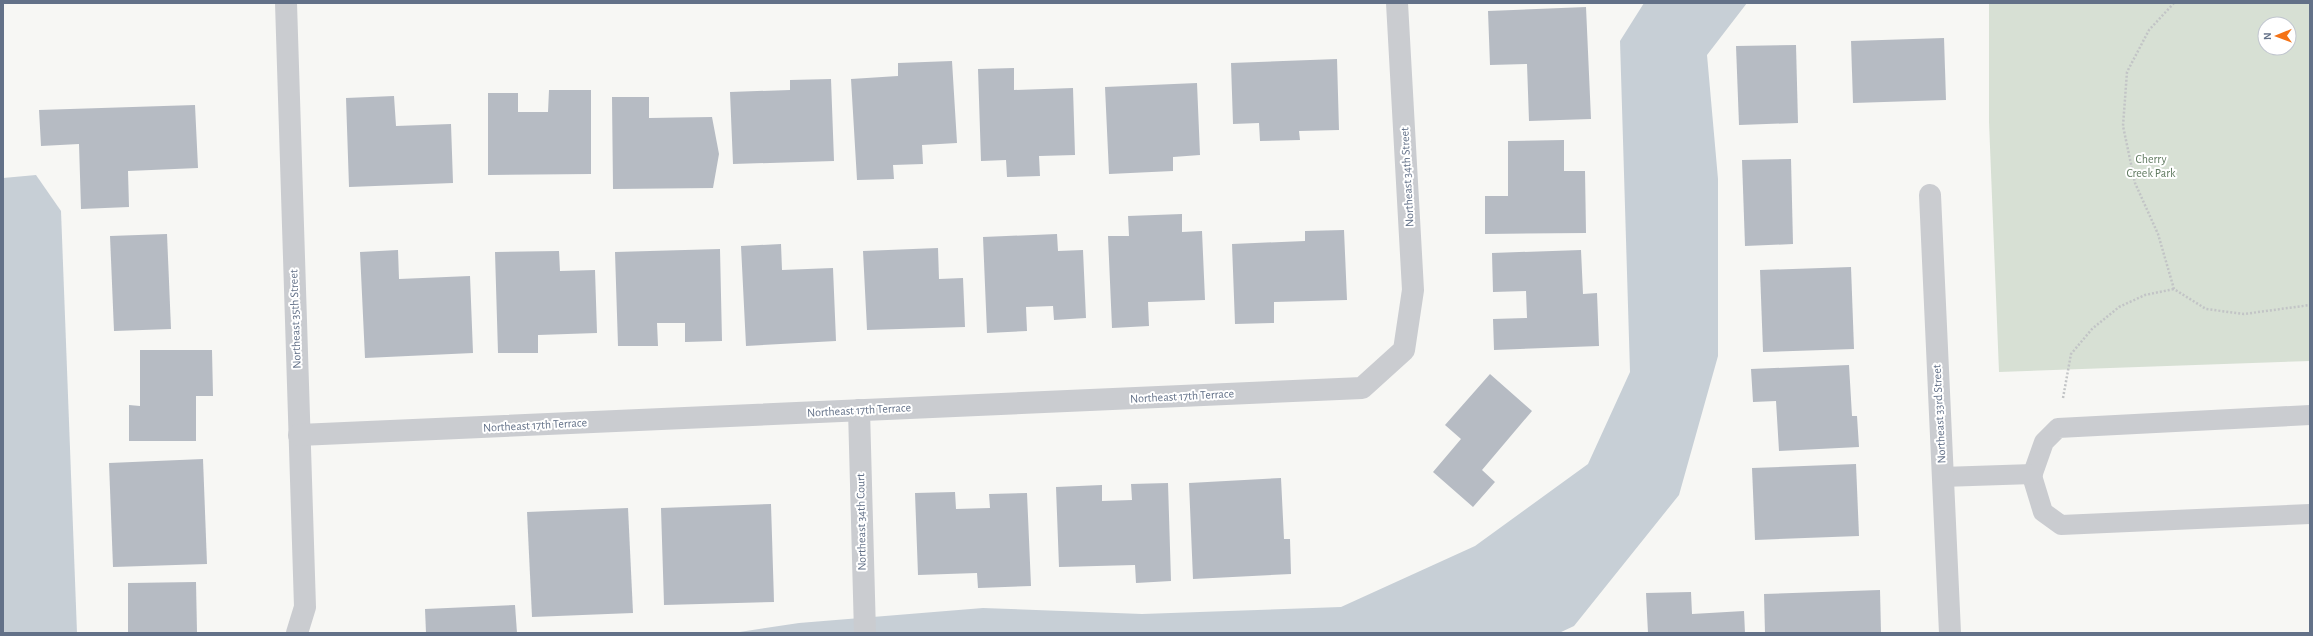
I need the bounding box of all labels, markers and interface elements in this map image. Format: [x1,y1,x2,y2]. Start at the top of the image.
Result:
north arrow [2257,16,2297,56]
text: N [2262,32,2273,40]
street label: Northeast 34th Street [1398,127,1416,227]
park label: Cherry Creek Park [2126,153,2176,179]
street label: Northeast 35th Street [287,269,303,369]
street label: Northeast 33rd Street [1930,364,1948,464]
street label: Northeast 17th Terrace [1130,387,1234,405]
street label: Northeast 17th Terrace [807,401,911,419]
street label: Northeast 17th Terrace [483,416,587,434]
street label: Northeast 34th Court [854,473,868,571]

